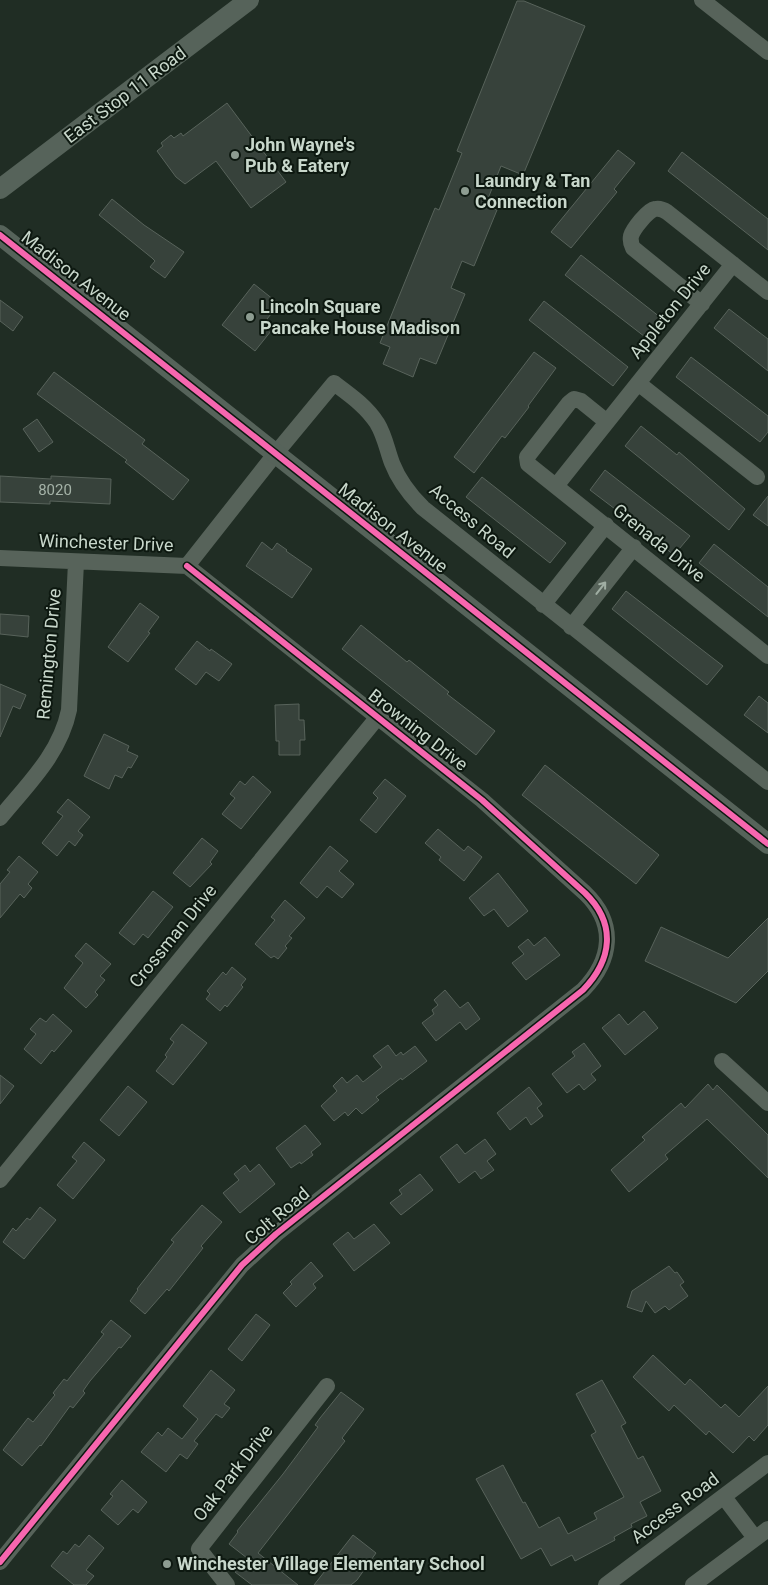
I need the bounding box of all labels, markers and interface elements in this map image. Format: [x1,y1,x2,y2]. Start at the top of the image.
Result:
street label: East Stop 11 Road [60,42,190,147]
place label: John Wayne's Pub & Eatery [245,134,355,176]
marker: John Wayne's Pub & Eatery [229,149,241,161]
place label: Laundry & Tan Connection [475,170,590,212]
marker: Laundry & Tan Connection [459,185,471,197]
street label: Madison Avenue [17,226,135,325]
street label: Appleton Drive [625,259,714,363]
place label: Lincoln Square Pancake House Madison [260,296,460,338]
marker: Lincoln Square Pancake House Madison [244,311,256,323]
street label: Madison Avenue [334,478,452,577]
street label: Access Road [426,479,519,562]
house number: 8020 [38,481,72,499]
street label: Grenada Drive [609,499,710,586]
street label: Winchester Drive [38,530,174,555]
one-way arrow [596,582,607,595]
street label: Remington Drive [32,587,65,720]
street label: Browning Drive [364,684,472,775]
street label: Crossman Drive [125,880,221,992]
street label: Colt Road [240,1182,313,1249]
street label: Oak Park Drive [188,1420,277,1525]
street label: Access Road [627,1468,723,1547]
place label: Winchester Village Elementary School [177,1553,485,1574]
marker: Winchester Village Elementary School [161,1558,173,1570]

